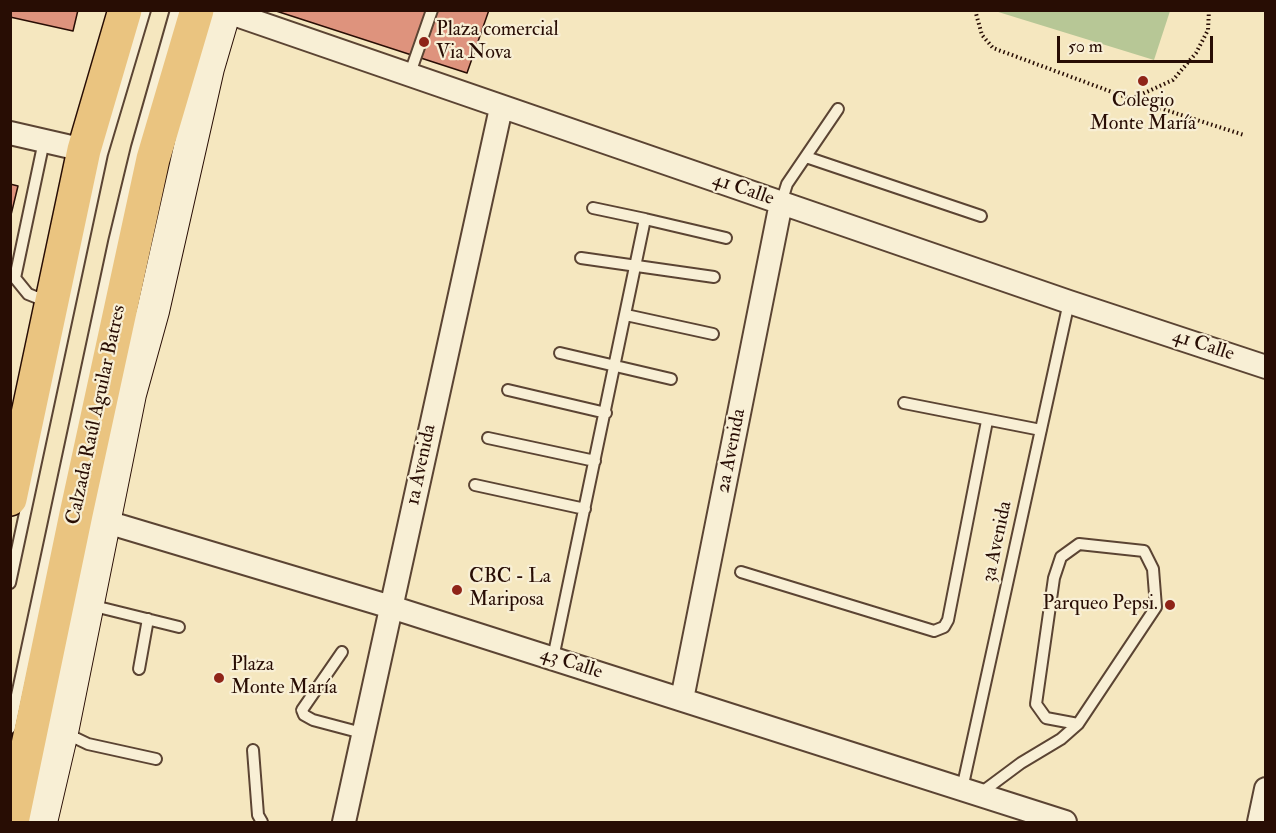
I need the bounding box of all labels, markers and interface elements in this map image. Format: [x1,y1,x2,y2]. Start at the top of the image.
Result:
place label: Plaza comercial Via Nova [436,19,559,66]
scale bar [1060,24,1216,62]
marker: Plaza comercial Via Nova [417,35,431,49]
text: 50 m [1068,35,1103,58]
marker: Colegio Monte María [1136,74,1150,88]
place label: Colegio Monte María [1090,90,1196,137]
street label: 41 Calle [709,168,777,212]
street label: Calzada Raúl Aguilar Batres [62,303,132,527]
street label: 41 Calle [1169,325,1237,367]
street label: 2a Avenida [712,407,752,495]
street label: 1a Avenida [402,422,442,508]
street label: 3a Avenida [978,499,1018,585]
place label: CBC - La Mariposa [469,566,551,613]
marker: CBC - La Mariposa [450,583,464,597]
place label: Parqueo Pepsi. [1042,593,1158,617]
marker: Parqueo Pepsi. [1163,598,1177,612]
street label: 43 Calle [537,643,605,685]
place label: Plaza Monte María [231,654,337,701]
marker: Plaza Monte María [212,671,226,685]

